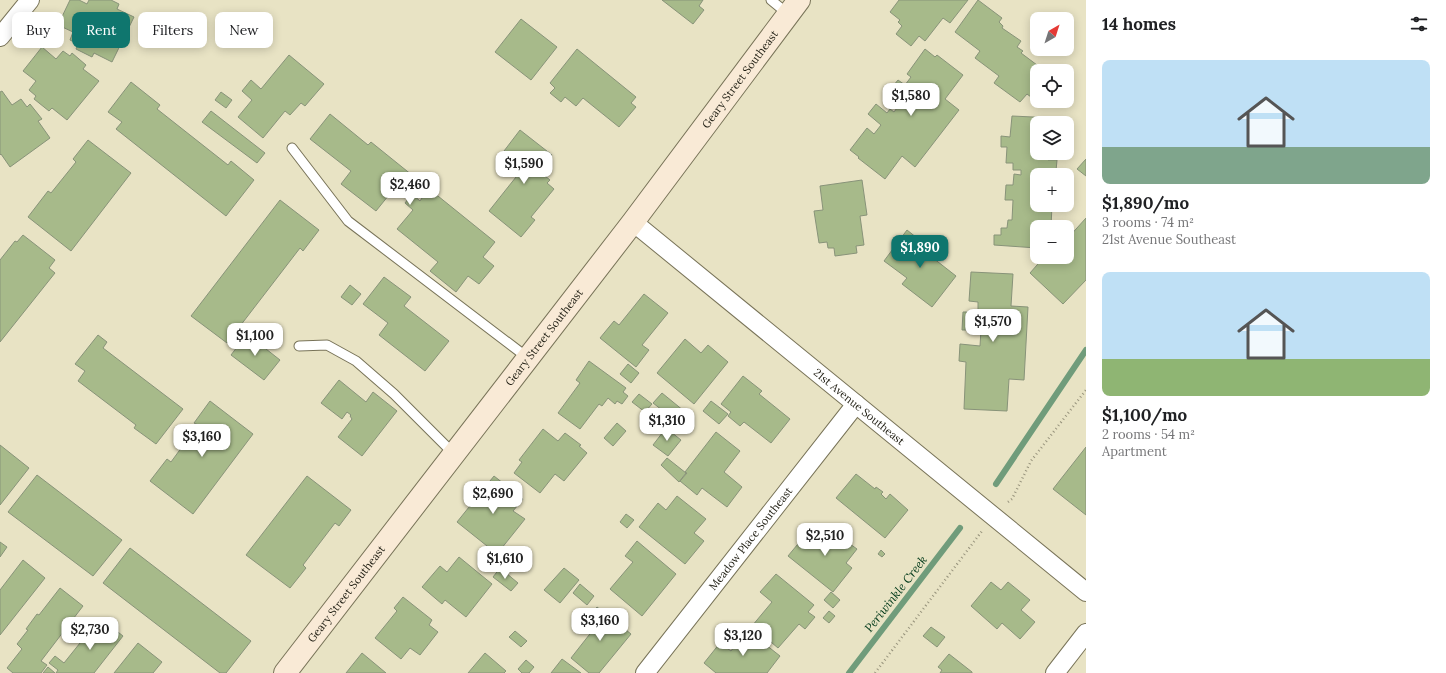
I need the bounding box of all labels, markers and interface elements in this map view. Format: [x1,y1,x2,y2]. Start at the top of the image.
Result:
chip: Buy [12,12,64,48]
chip: Rent [72,12,130,48]
chip: Filters [138,12,207,48]
chip: New [215,12,273,48]
north arrow [1030,12,1074,56]
map controls [1030,12,1074,264]
text: 14 homes [1102,13,1176,35]
icon: filters [1408,13,1430,35]
street label: Geary Street Southeast [699,27,781,131]
button: locate [1030,64,1074,108]
pin: $1,580 [878,83,944,117]
icon: home [1230,86,1302,158]
text: $1,580 [892,87,930,104]
button: layers [1030,116,1074,160]
pin: $1,590 [491,151,557,185]
text: $1,590 [505,155,543,172]
button: + [1030,168,1074,212]
pin: $2,460 [377,172,443,206]
text: $2,460 [390,176,430,193]
text: $1,890/mo [1102,192,1189,214]
text: 3 rooms · 74 m² [1102,214,1194,231]
button: − [1030,220,1074,264]
text: 21st Avenue Southeast [1102,231,1236,248]
pin: $1,890 [887,235,953,269]
text: $1,890 [900,239,940,256]
street label: Geary Street Southeast [502,285,586,389]
icon: home [1230,298,1302,370]
pin: $1,570 [960,309,1026,343]
text: $1,570 [974,313,1012,330]
pin: $1,100 [222,323,288,357]
text: $1,100 [236,327,274,344]
street label: 21st Avenue Southeast [811,365,908,449]
text: $1,100/mo [1102,404,1187,426]
pin: $1,310 [634,408,700,442]
text: $1,310 [649,412,686,429]
pin: $3,160 [169,424,235,458]
text: 2 rooms · 54 m² [1102,426,1195,443]
text: $3,160 [182,428,222,445]
text: Apartment [1102,443,1167,460]
pin: $2,690 [460,481,526,515]
street label: Meadow Place Southeast [706,483,796,593]
text: $2,690 [472,485,514,502]
pin: $2,510 [792,523,858,557]
text: $2,510 [806,527,844,544]
street label: Geary Street Southeast [304,542,388,645]
pin: $1,610 [472,546,538,580]
text: $1,610 [486,550,524,567]
water label: Periwinkle Creek [861,553,930,635]
pin: $3,160 [567,608,633,642]
text: $3,160 [580,612,620,629]
pin: $2,730 [57,617,123,651]
text: $2,730 [70,621,110,638]
pin: $3,120 [710,623,776,657]
text: $3,120 [724,627,762,644]

